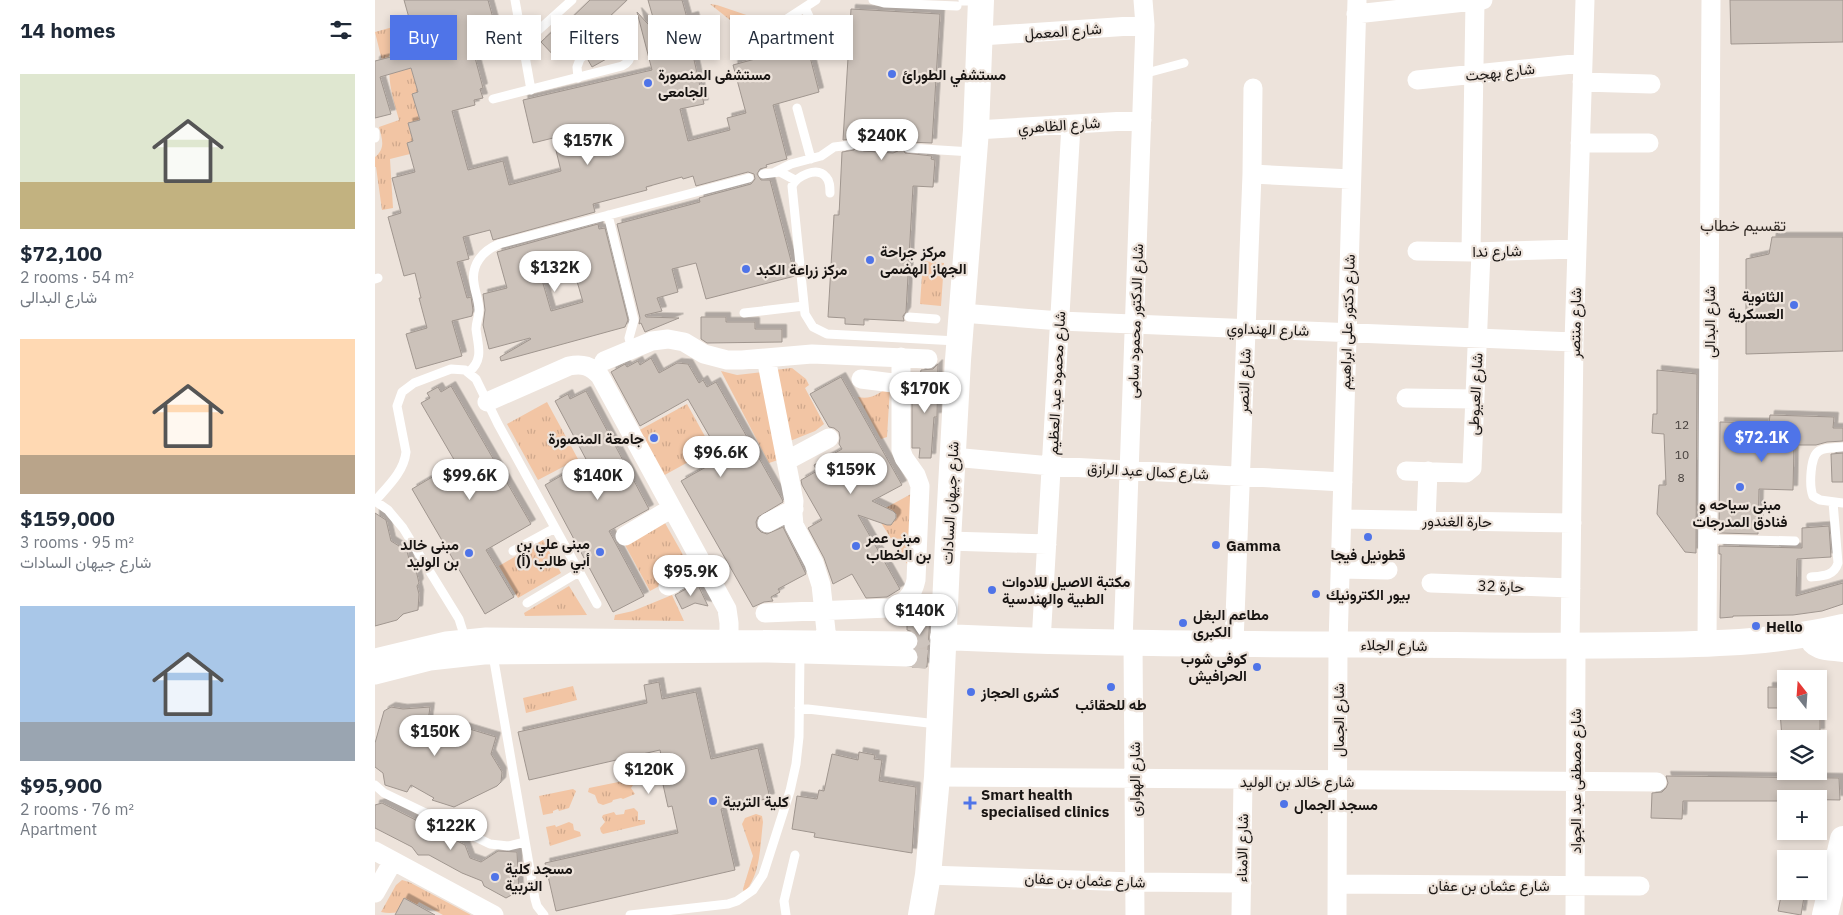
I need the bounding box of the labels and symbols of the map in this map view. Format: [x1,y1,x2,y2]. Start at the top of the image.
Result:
street label: شارع المعمل [1024,19,1103,45]
street label: شارع بهجت [1464,59,1536,87]
place label: مستشفى المنصورة الجامعى [658,65,771,101]
place label: مستشفي الطورائ [902,65,1006,88]
marker: مستشفي الطورائ [886,68,898,80]
marker: مستشفى المنصورة الجامعى [642,77,654,89]
street label: شارع الظاهري [1017,113,1101,141]
pin: $240K [847,119,917,161]
pin: $157K [553,124,623,166]
district label: تقسيم خطاب [1700,215,1786,236]
street label: شارع ندا [1472,241,1522,263]
place label: مركز جراحة الجهاز الهضمى [880,242,967,278]
street label: شارع الدكتور محمود سامى [1123,243,1149,399]
pin: $132K [520,250,590,293]
marker: مركز جراحة الجهاز الهضمى [864,254,876,266]
street label: شارع دكتور على ابراهيم [1335,254,1361,390]
place label: مركز زراعة الكبد [756,260,847,279]
marker: مركز زراعة الكبد [740,263,752,275]
street label: شارع البدالى [1700,286,1721,358]
street label: شارع منتصر [1565,287,1587,360]
place label: الثانوية العسكرية [1728,287,1784,323]
marker: الثانوية العسكرية [1788,299,1800,311]
street label: شارع محمود عبد العظيم [1043,310,1071,455]
street label: شارع الهنداوي [1226,318,1310,344]
street label: شارع النصر [1233,348,1257,415]
street label: شارع العيوطى [1463,352,1489,436]
pin: $170K [890,372,960,414]
house number: 12 [1675,417,1689,432]
pin: $72.1K [1721,420,1803,463]
place label: جامعة المنصورة [548,429,644,448]
marker: جامعة المنصورة [648,432,660,444]
pin: $96.6K [680,436,762,478]
street label: شارع جيهان السادات [937,441,965,565]
house number: 10 [1675,447,1689,462]
pin: $159K [816,452,886,495]
pin: $99.6K [429,458,511,501]
pin: $140K [563,458,633,501]
street label: شارع كمال عبد الرازق [1087,458,1209,486]
house number: 8 [1677,470,1685,485]
marker: مبنى سياحه و فنادق المدرجات [1734,481,1746,493]
place label: مبنى سياحه و فنادق المدرجات [1692,495,1788,531]
street label: حارة الغندور [1421,511,1492,531]
place label: مبنى عمر بن الخطاب [865,528,931,564]
marker: قطونيل فيجا [1362,531,1374,543]
place label: مبنى علي بن أبي طالب (أ) [516,534,590,574]
place label: مبنى خالد بن الوليد [400,535,459,571]
place label: Gamma [1226,536,1281,555]
marker: Gamma [1210,539,1222,551]
marker: مبنى عمر بن الخطاب [850,540,862,552]
place label: قطونيل فيجا [1331,545,1405,564]
marker: مبنى علي بن أبي طالب (أ) [594,546,606,558]
marker: مبنى خالد بن الوليد [463,547,475,559]
pin: $95.9K [650,554,732,597]
place label: مكتبة الاصيل للادوات الطبية والهندسية [1002,572,1131,608]
street label: حارة 32 [1477,576,1525,596]
marker: مكتبة الاصيل للادوات الطبية والهندسية [986,584,998,596]
place label: بيور الكترونيك [1326,585,1410,604]
marker: بيور الكترونيك [1310,588,1322,600]
pin: $140K [885,594,955,636]
place label: مطاعم البغل الكبرى [1193,605,1269,641]
marker: مطاعم البغل الكبرى [1177,617,1189,629]
place label: Hello [1766,617,1803,636]
marker: Hello [1750,620,1762,632]
street label: شارع الجلاء [1360,635,1428,657]
place label: كوفى شوب الحرافيش [1181,649,1247,685]
marker: كوفى شوب الحرافيش [1251,661,1263,673]
north arrow [1777,670,1827,720]
marker: طه للحقائب [1105,681,1117,693]
place label: كشرى الحجاز [980,683,1059,702]
street label: شارع الجمال [1329,683,1350,757]
marker: كشرى الحجاز [965,686,977,698]
place label: طه للحقائب [1075,695,1147,714]
street label: شارع مصطفى عبد الجواد [1566,708,1587,854]
pin: $150K [400,714,470,757]
street label: شارع الهوارى [1125,741,1146,816]
pin: $120K [614,752,684,795]
street label: شارع خالد بن الوليد [1240,772,1354,793]
place label: Smart health specialised clinics [981,785,1110,821]
place label: كلية التربية [723,792,789,811]
marker: كلية التربية [707,795,719,807]
place label: مسجد الجمال [1294,795,1378,814]
marker: Smart health specialised clinics [963,796,977,810]
marker: مسجد الجمال [1278,798,1290,810]
pin: $122K [416,808,486,851]
street label: شارع الامناء [1232,813,1254,883]
place label: مسجد كلية التربية [505,859,573,895]
street label: شارع عثمان بن عفان [1024,868,1146,894]
marker: مسجد كلية التربية [489,871,501,883]
street label: شارع عثمان بن عفان [1428,876,1550,897]

